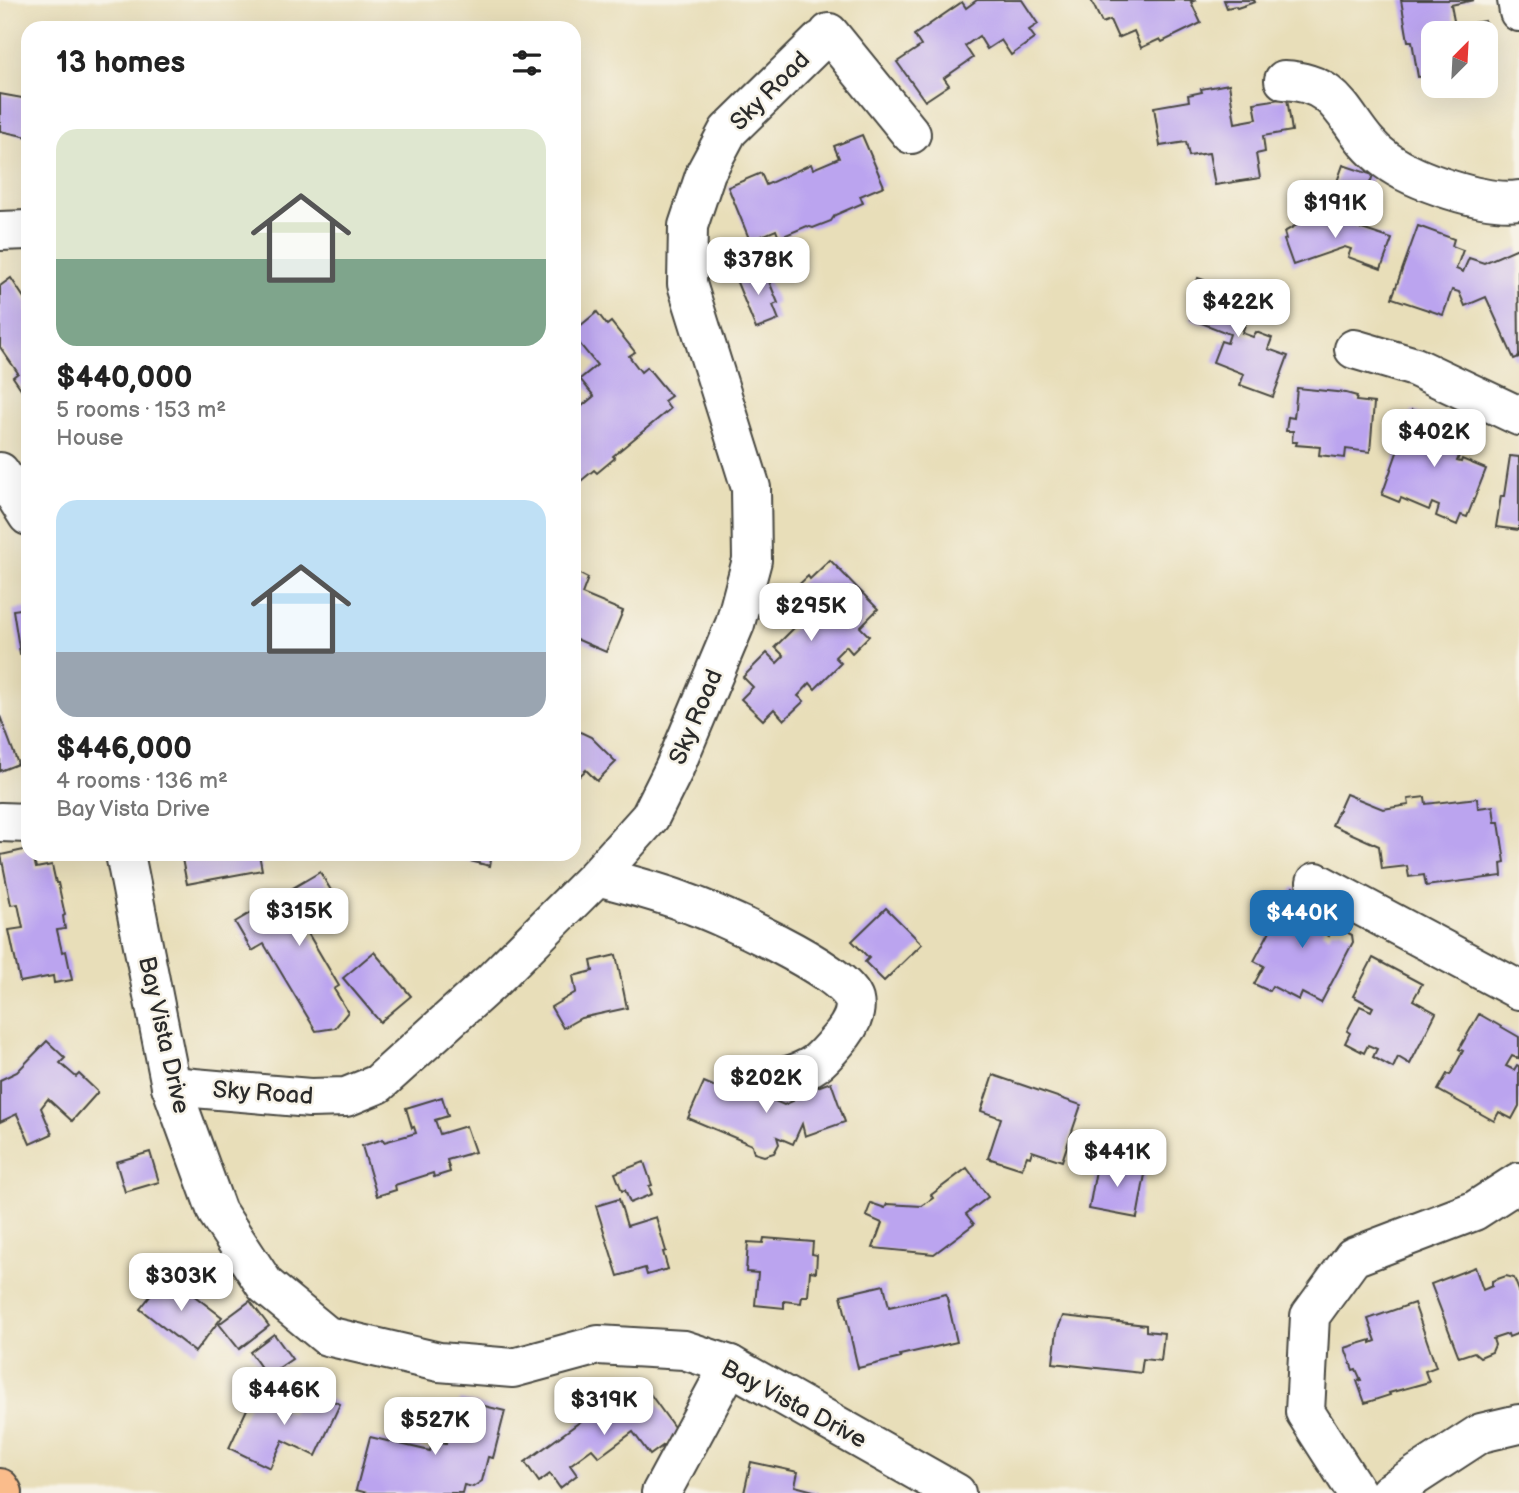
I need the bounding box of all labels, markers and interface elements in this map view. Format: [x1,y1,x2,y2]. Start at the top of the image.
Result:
north arrow [1421,21,1498,98]
map controls [1421,21,1498,98]
icon: filters [508,44,546,82]
text: 13 homes [56,45,185,81]
street label: Sky Road [724,45,816,137]
icon: home [238,175,364,301]
pin: $191K [1286,180,1384,240]
text: $191K [1303,189,1367,217]
pin: $378K [709,238,807,297]
text: $378K [723,246,793,274]
pin: $422K [1189,280,1287,339]
text: $422K [1202,288,1274,316]
text: $440,000 [56,360,193,396]
text: 5 rooms · 153 m² [56,396,226,424]
pin: $402K [1385,410,1483,469]
text: $402K [1398,418,1470,446]
text: House [56,424,123,452]
icon: home [238,546,364,672]
pin: $295K [762,584,860,643]
text: $295K [775,592,847,620]
street label: Sky Road [663,665,729,769]
text: $446,000 [56,731,192,767]
text: 4 rooms · 136 m² [56,767,228,795]
text: Bay Vista Drive [56,795,210,823]
pin: $315K [250,888,348,948]
pin: $440K [1253,890,1351,950]
text: $315K [265,897,333,925]
text: $440K [1266,899,1338,927]
street label: Bay Vista Drive [132,954,196,1116]
pin: $202K [717,1056,815,1115]
text: $202K [730,1064,802,1092]
street label: Sky Road [212,1075,314,1111]
pin: $441K [1068,1130,1166,1189]
text: $441K [1083,1138,1151,1166]
pin: $303K [132,1254,230,1313]
text: $303K [145,1262,217,1290]
street label: Bay Vista Drive [716,1354,872,1454]
pin: $446K [235,1368,333,1427]
text: $446K [248,1376,320,1404]
pin: $319K [555,1378,653,1437]
text: $319K [570,1386,638,1414]
pin: $527K [386,1398,484,1457]
text: $527K [400,1406,470,1434]

